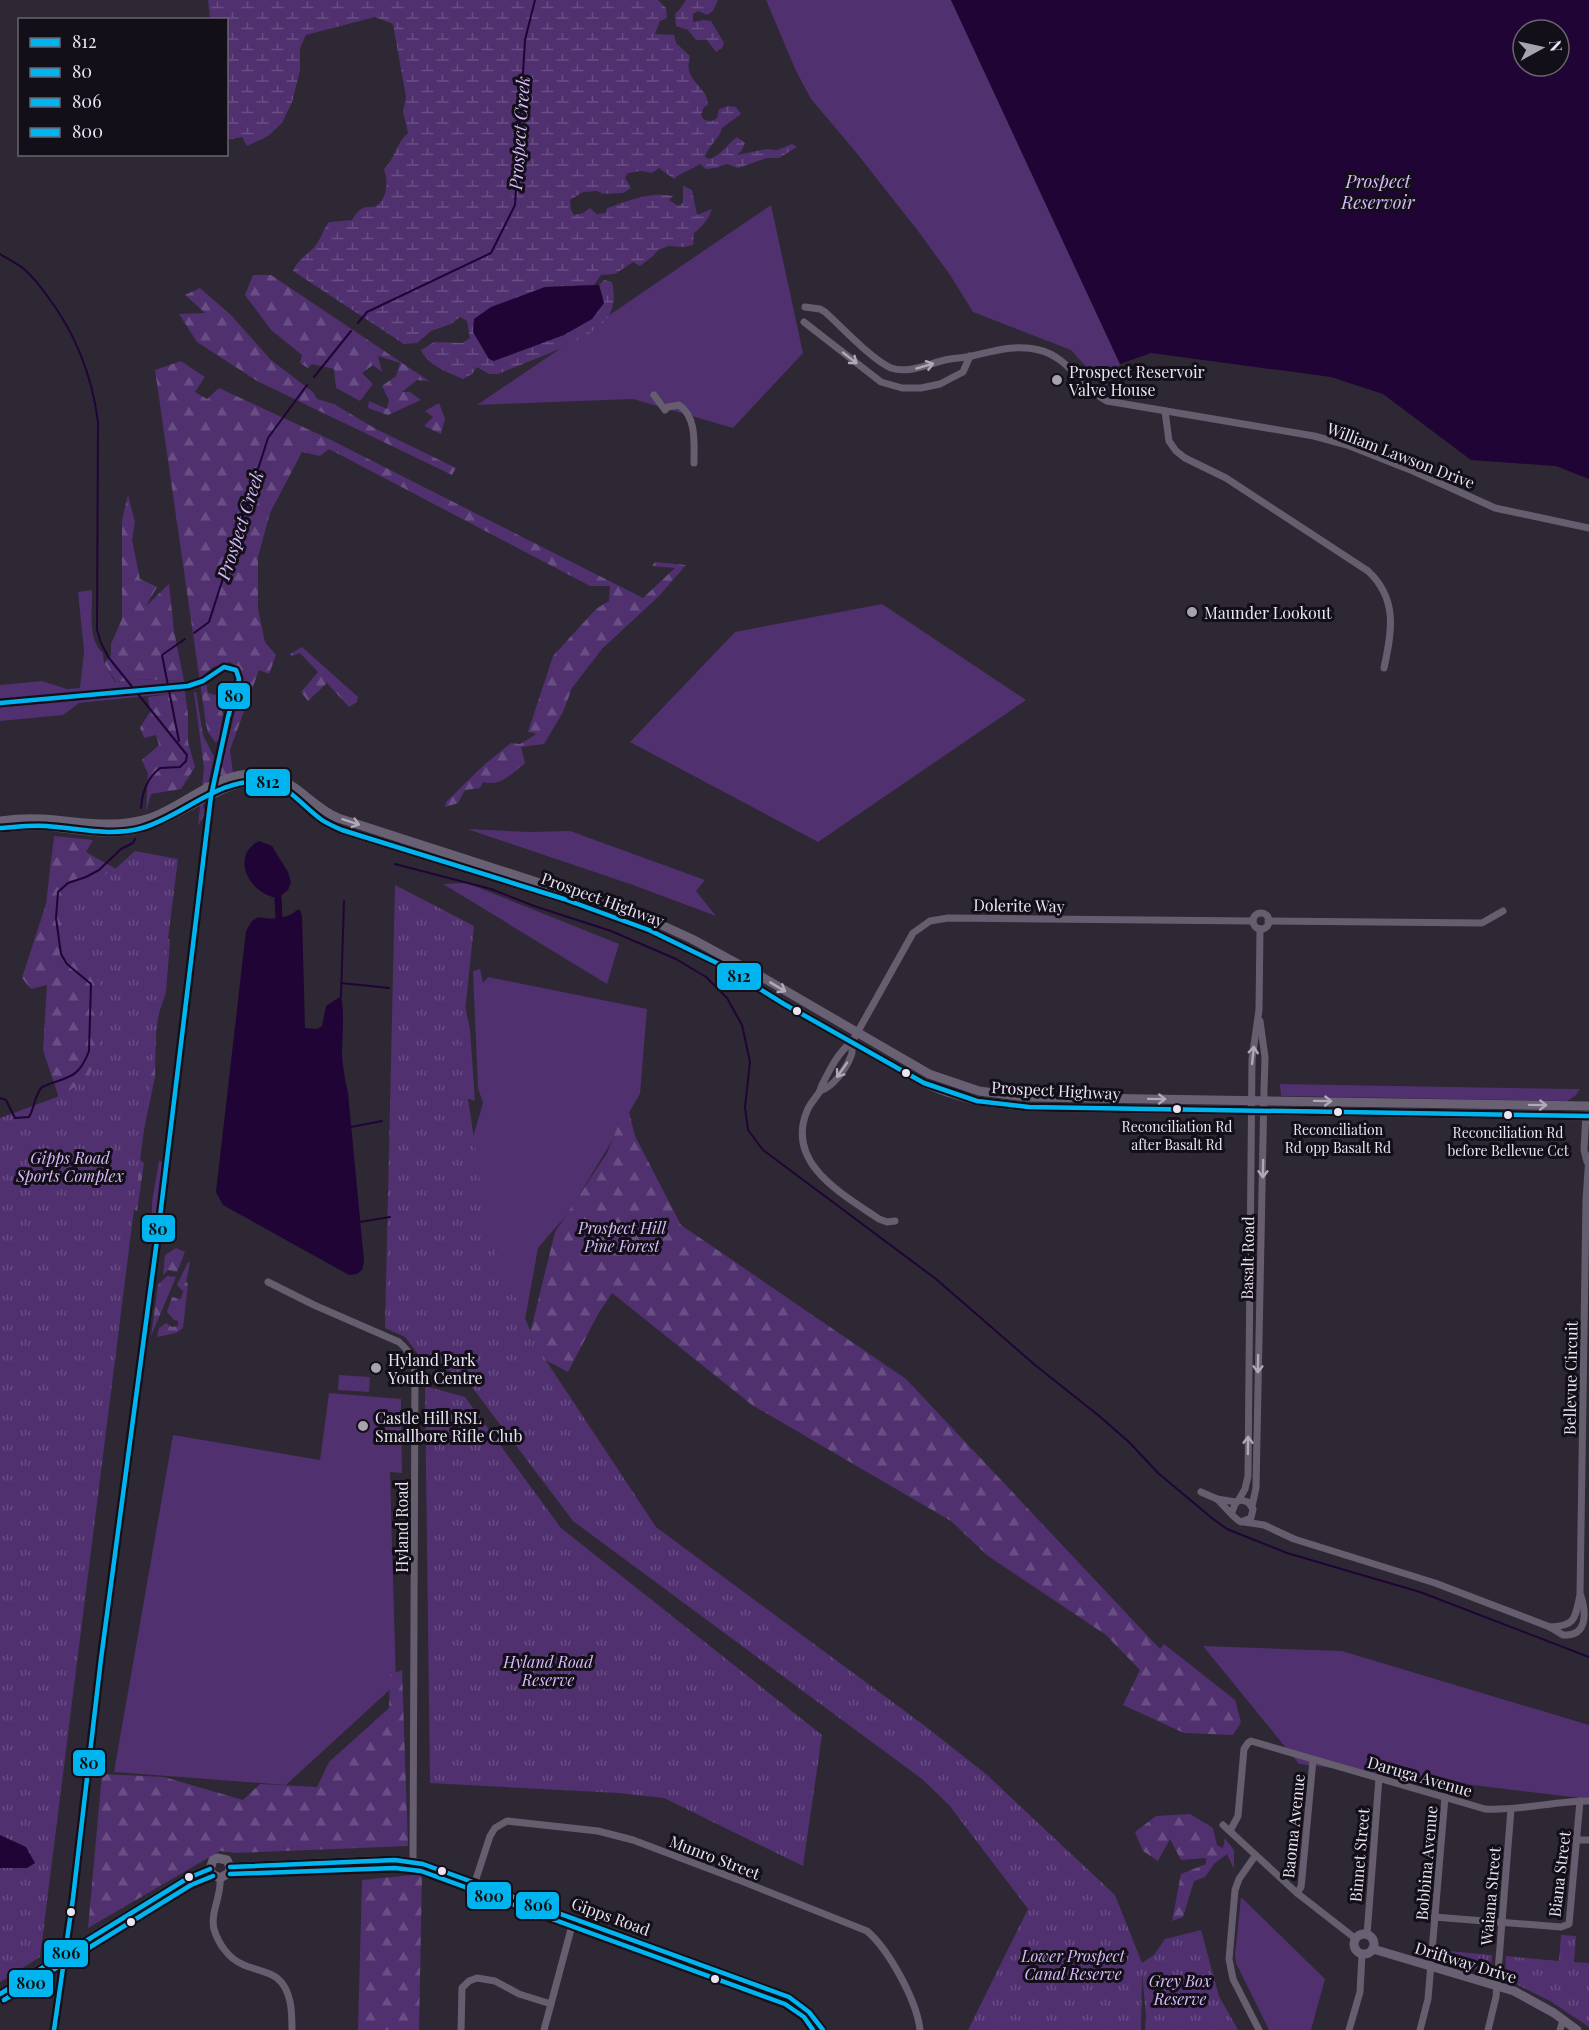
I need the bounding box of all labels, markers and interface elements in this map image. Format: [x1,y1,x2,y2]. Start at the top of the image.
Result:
legend [18,18,228,156]
north arrow [1511,18,1571,78]
text: 812 [72,29,97,53]
text: N [1545,39,1568,53]
text: 80 [72,59,92,83]
water label: Prospect Creek [503,75,535,192]
text: 806 [72,89,101,113]
text: 800 [72,119,103,143]
water label: Prospect Reservoir [1340,169,1416,214]
one-way arrow [842,352,858,365]
one-way arrow [915,359,934,371]
place label: Prospect Reservoir Valve House [1068,361,1205,400]
marker: Prospect Reservoir Valve House [1050,373,1064,387]
street label: William Lawson Drive [1323,417,1478,493]
water label: Prospect Creek [211,467,269,584]
place label: Maunder Lookout [1204,602,1332,623]
marker: Maunder Lookout [1185,605,1199,619]
line badge: 80 [217,682,251,710]
text: 80 [224,685,244,706]
line badge: 812 [245,768,291,797]
text: 812 [256,771,280,792]
one-way arrow [341,817,360,828]
street label: Prospect Highway [539,867,667,931]
street label: Dolerite Way [973,894,1065,916]
line badge: 812 [716,962,762,991]
text: 812 [727,965,751,986]
one-way arrow [769,982,786,994]
unlabelled marker [791,1005,803,1017]
one-way arrow [1248,1046,1259,1066]
one-way arrow [836,1062,848,1078]
unlabelled marker [900,1067,912,1079]
street label: Prospect Highway [991,1076,1121,1104]
one-way arrow [1146,1093,1166,1105]
one-way arrow [1312,1096,1332,1107]
one-way arrow [1528,1099,1548,1111]
marker: Reconciliation Rd after Basalt Rd [1171,1103,1183,1115]
marker: Reconciliation Rd opp Basalt Rd [1332,1106,1344,1118]
marker: Reconciliation Rd before Bellevue Cct [1502,1109,1514,1121]
place label: Reconciliation Rd after Basalt Rd [1122,1117,1232,1154]
place label: Reconciliation Rd opp Basalt Rd [1285,1120,1391,1157]
place label: Reconciliation Rd before Bellevue Cct [1447,1123,1570,1160]
park label: Gipps Road Sports Complex [15,1147,124,1186]
one-way arrow [1257,1159,1269,1179]
line badge: 80 [141,1214,176,1243]
street label: Basalt Road [1236,1216,1258,1300]
park label: Prospect Hill Pine Forest [577,1217,666,1256]
text: 80 [148,1218,168,1239]
street label: Bellevue Circuit [1559,1320,1582,1435]
place label: Hyland Park Youth Centre [387,1349,483,1388]
one-way arrow [1252,1354,1264,1374]
marker: Hyland Park Youth Centre [369,1361,383,1375]
place label: Castle Hill RSL Smallbore Rifle Club [375,1407,522,1446]
marker: Castle Hill RSL Smallbore Rifle Club [356,1419,370,1433]
one-way arrow [1242,1435,1254,1455]
street label: Hyland Road [391,1481,412,1573]
park label: Hyland Road Reserve [502,1651,594,1690]
line badge: 80 [72,1749,106,1777]
street label: Daruga Avenue [1365,1751,1475,1801]
text: 80 [79,1752,99,1773]
street label: Baoma Avenue [1277,1773,1309,1879]
street label: Bobbina Avenue [1411,1805,1441,1921]
street label: Binnet Street [1344,1807,1374,1903]
street label: Biana Street [1543,1829,1575,1918]
street label: Munro Street [667,1830,763,1884]
street label: Waiana Street [1475,1846,1505,1947]
unlabelled marker [436,1865,448,1877]
unlabelled marker [183,1871,195,1883]
line badge: 800 [466,1881,512,1910]
text: 800 [474,1885,504,1906]
line badge: 806 [515,1891,560,1920]
street label: Gipps Road [569,1892,653,1940]
text: 806 [524,1894,552,1915]
unlabelled marker [65,1906,77,1918]
unlabelled marker [125,1916,137,1928]
street label: Driftway Drive [1413,1937,1519,1987]
line badge: 806 [43,1939,89,1968]
text: 806 [52,1942,80,1963]
park label: Lower Prospect Canal Reserve [1020,1945,1125,1984]
line badge: 800 [8,1969,54,1998]
park label: Grey Box Reserve [1149,1970,1212,2009]
text: 800 [16,1972,46,1993]
unlabelled marker [709,1973,721,1985]

